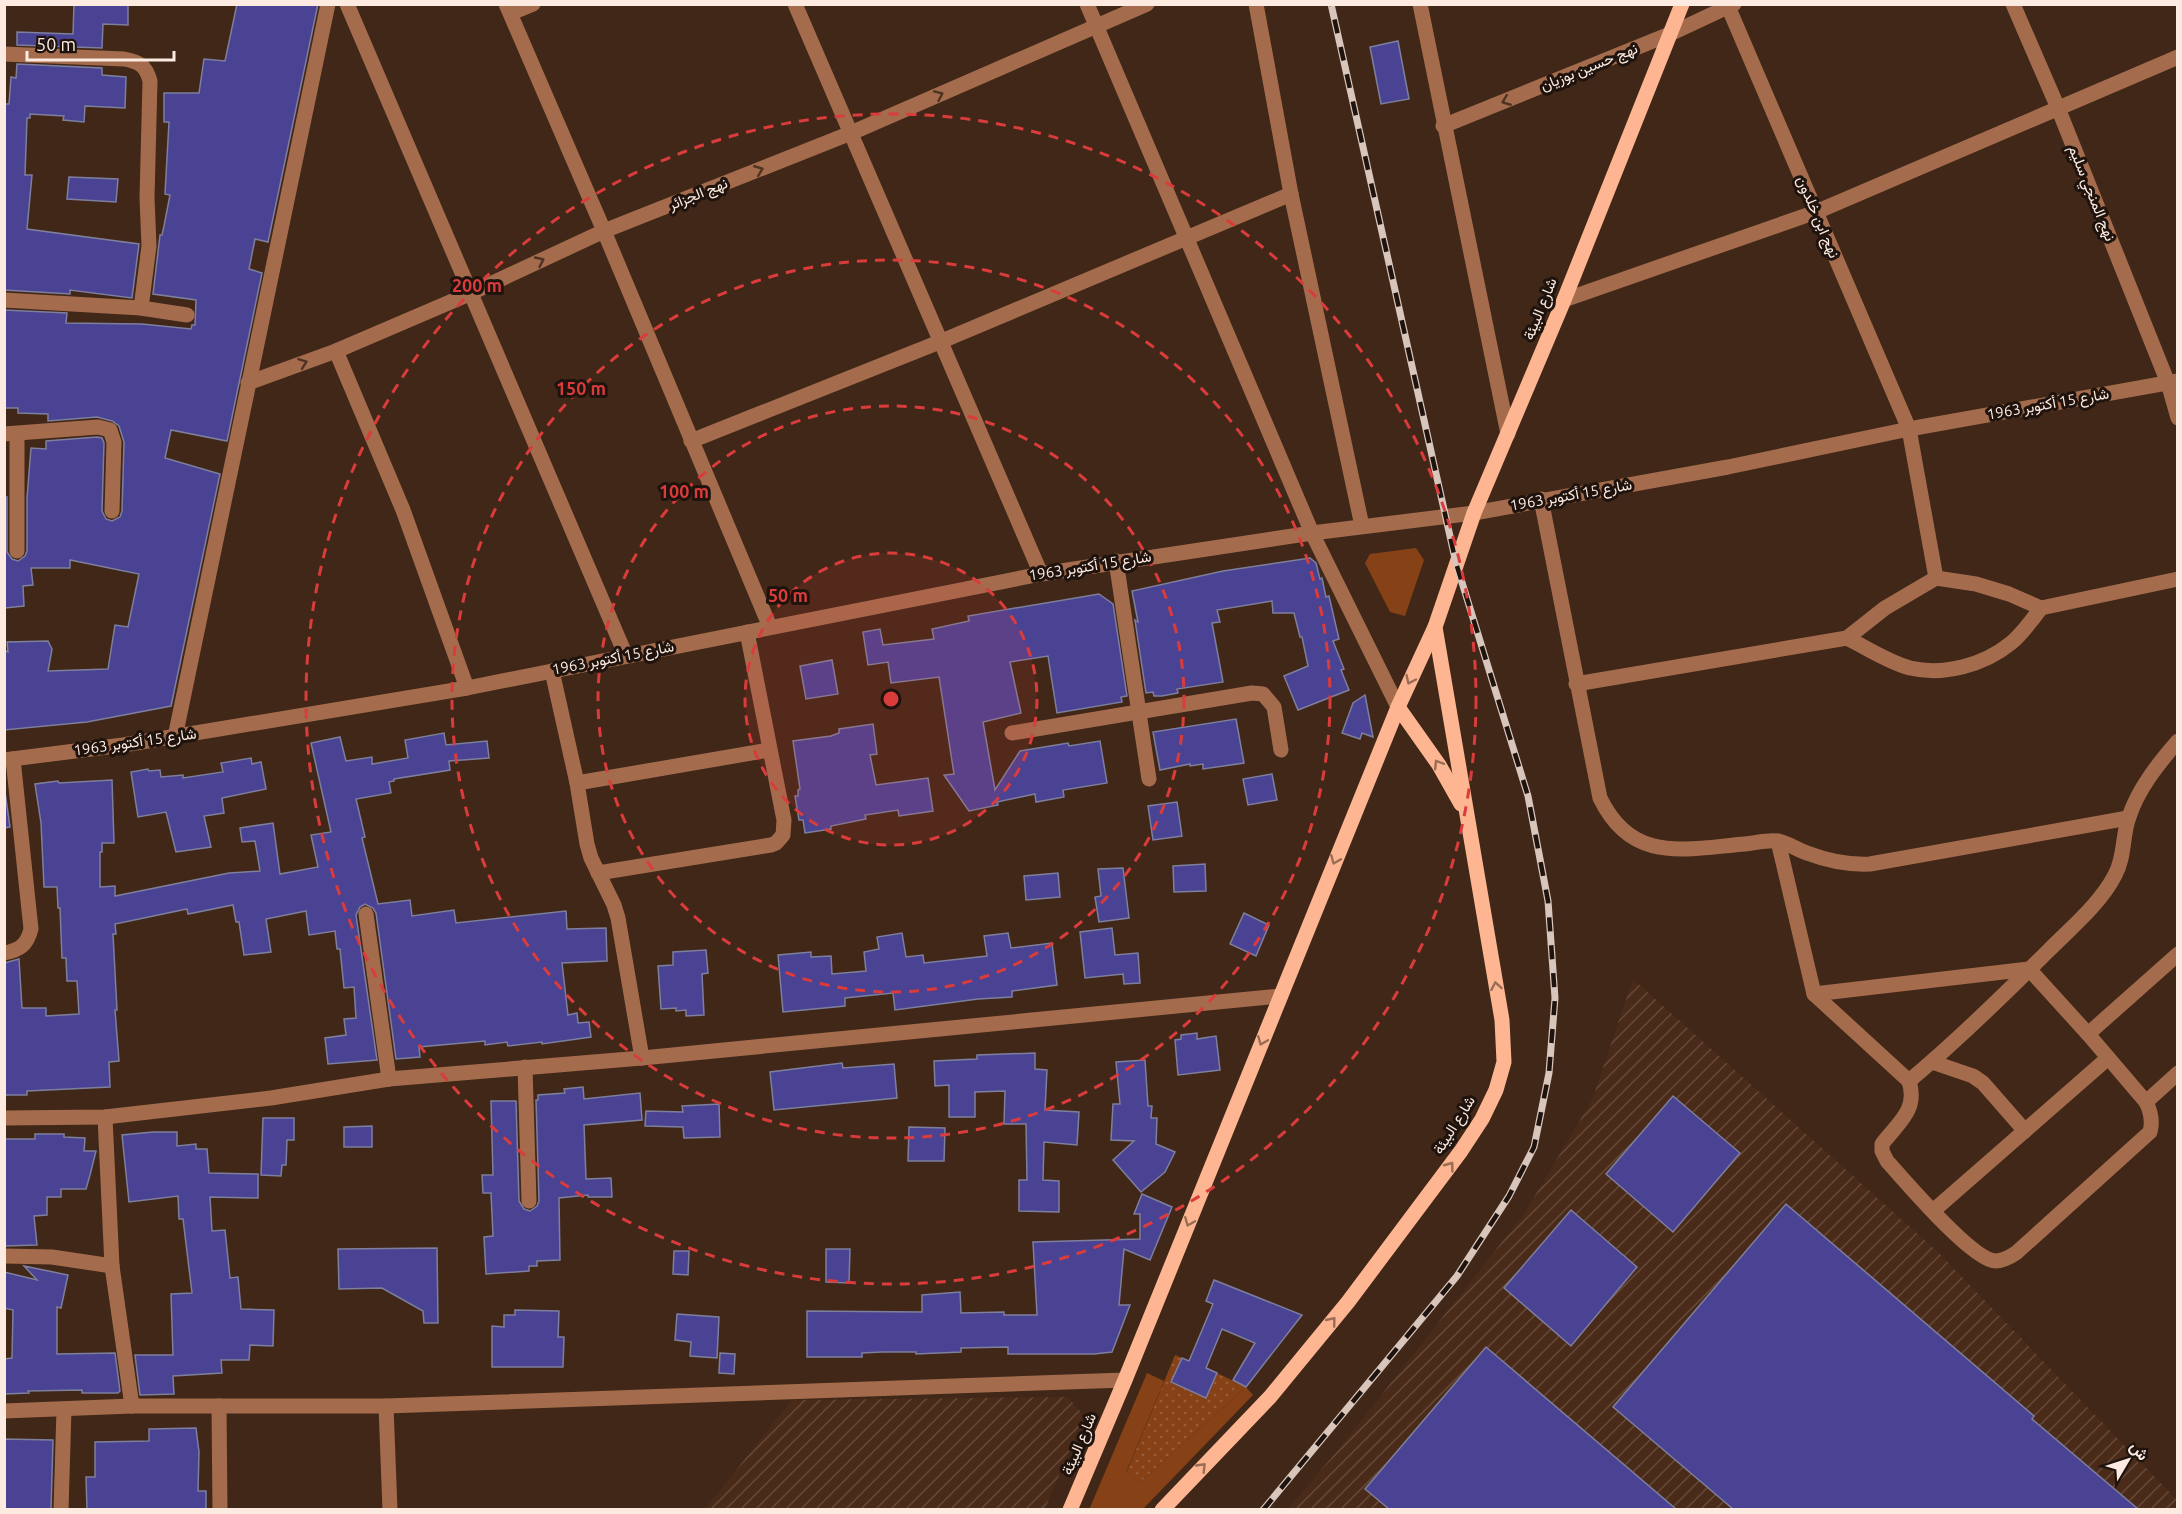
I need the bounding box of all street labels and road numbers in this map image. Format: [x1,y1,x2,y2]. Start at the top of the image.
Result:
street label: نهج حسين بوزيان [1538,39,1641,97]
street label: نهج المنجي سليم [2061,142,2119,245]
street label: نهج ابن خلدون [1791,173,1843,261]
street label: نهج الجزائر [665,174,731,216]
street label: شارع البيئة [1519,275,1562,343]
street label: شارع 15 أكتوبر 1963 [1986,384,2111,426]
street label: شارع 15 أكتوبر 1963 [1509,475,1634,517]
street label: شارع 15 أكتوبر 1963 [1028,547,1153,587]
street label: شارع 15 أكتوبر 1963 [551,637,676,681]
street label: شارع 15 أكتوبر 1963 [73,724,198,761]
street label: شارع البيئة [1429,1092,1481,1158]
street label: شارع البيئة [1058,1410,1102,1478]

